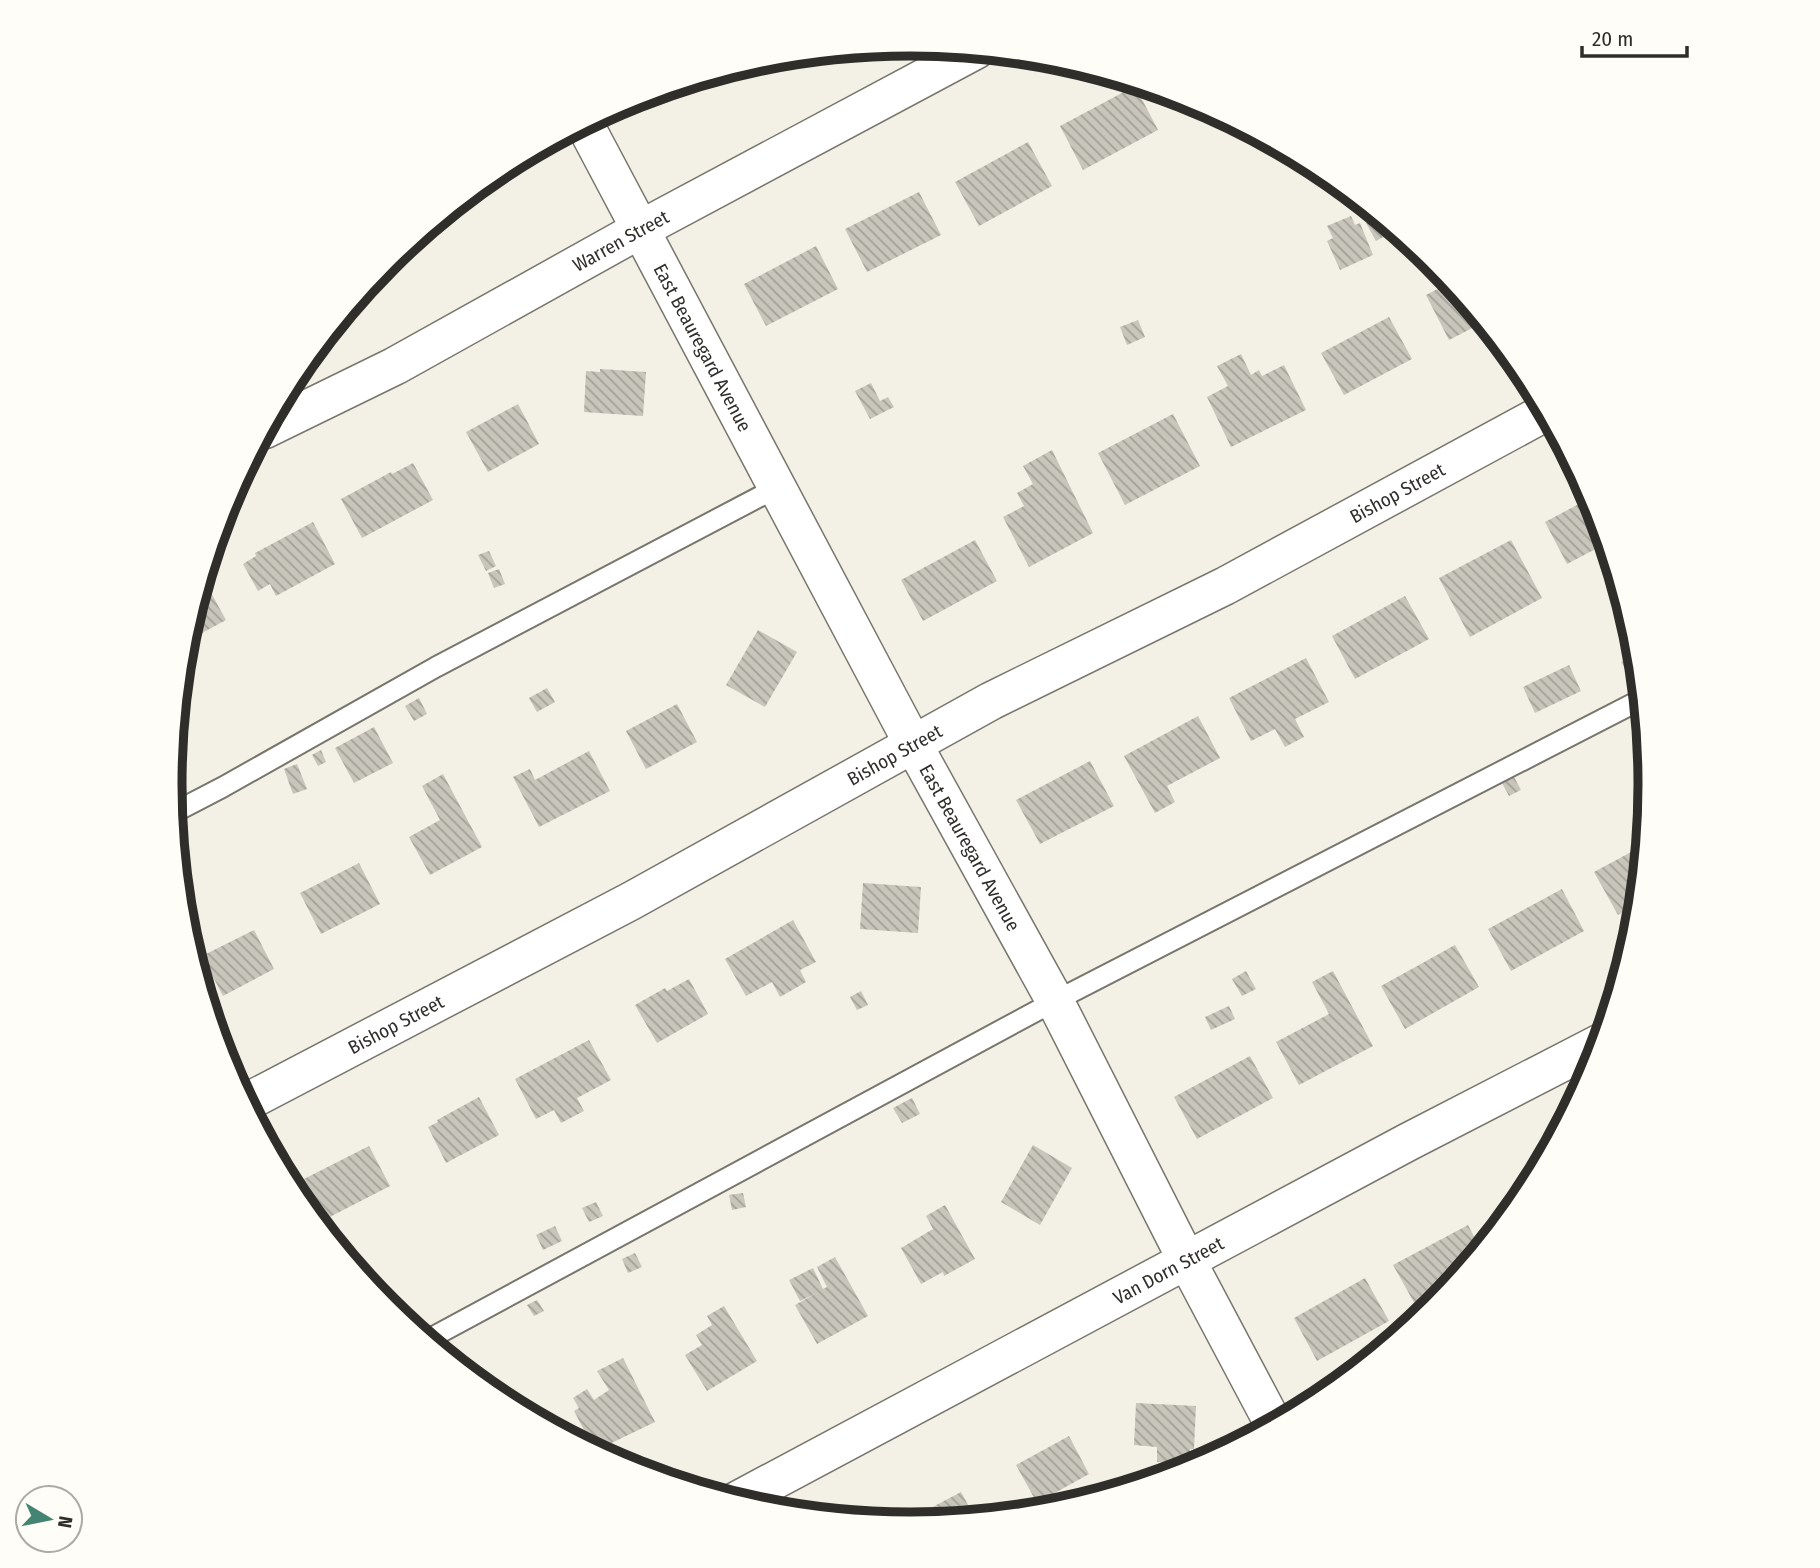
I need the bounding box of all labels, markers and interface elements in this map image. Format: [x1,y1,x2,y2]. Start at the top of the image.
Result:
scale bar [1582,14,1687,58]
text: 20 m [1592,26,1633,52]
street label: Warren Street [569,204,673,276]
street label: East Beauregard Avenue [649,260,757,435]
street label: Bishop Street [1346,457,1449,528]
street label: Bishop Street [843,719,946,790]
street label: East Beauregard Avenue [915,760,1025,935]
street label: Bishop Street [344,989,448,1059]
street label: Van Dorn Street [1109,1231,1228,1309]
north arrow [14,1484,84,1554]
text: N [53,1514,78,1529]

